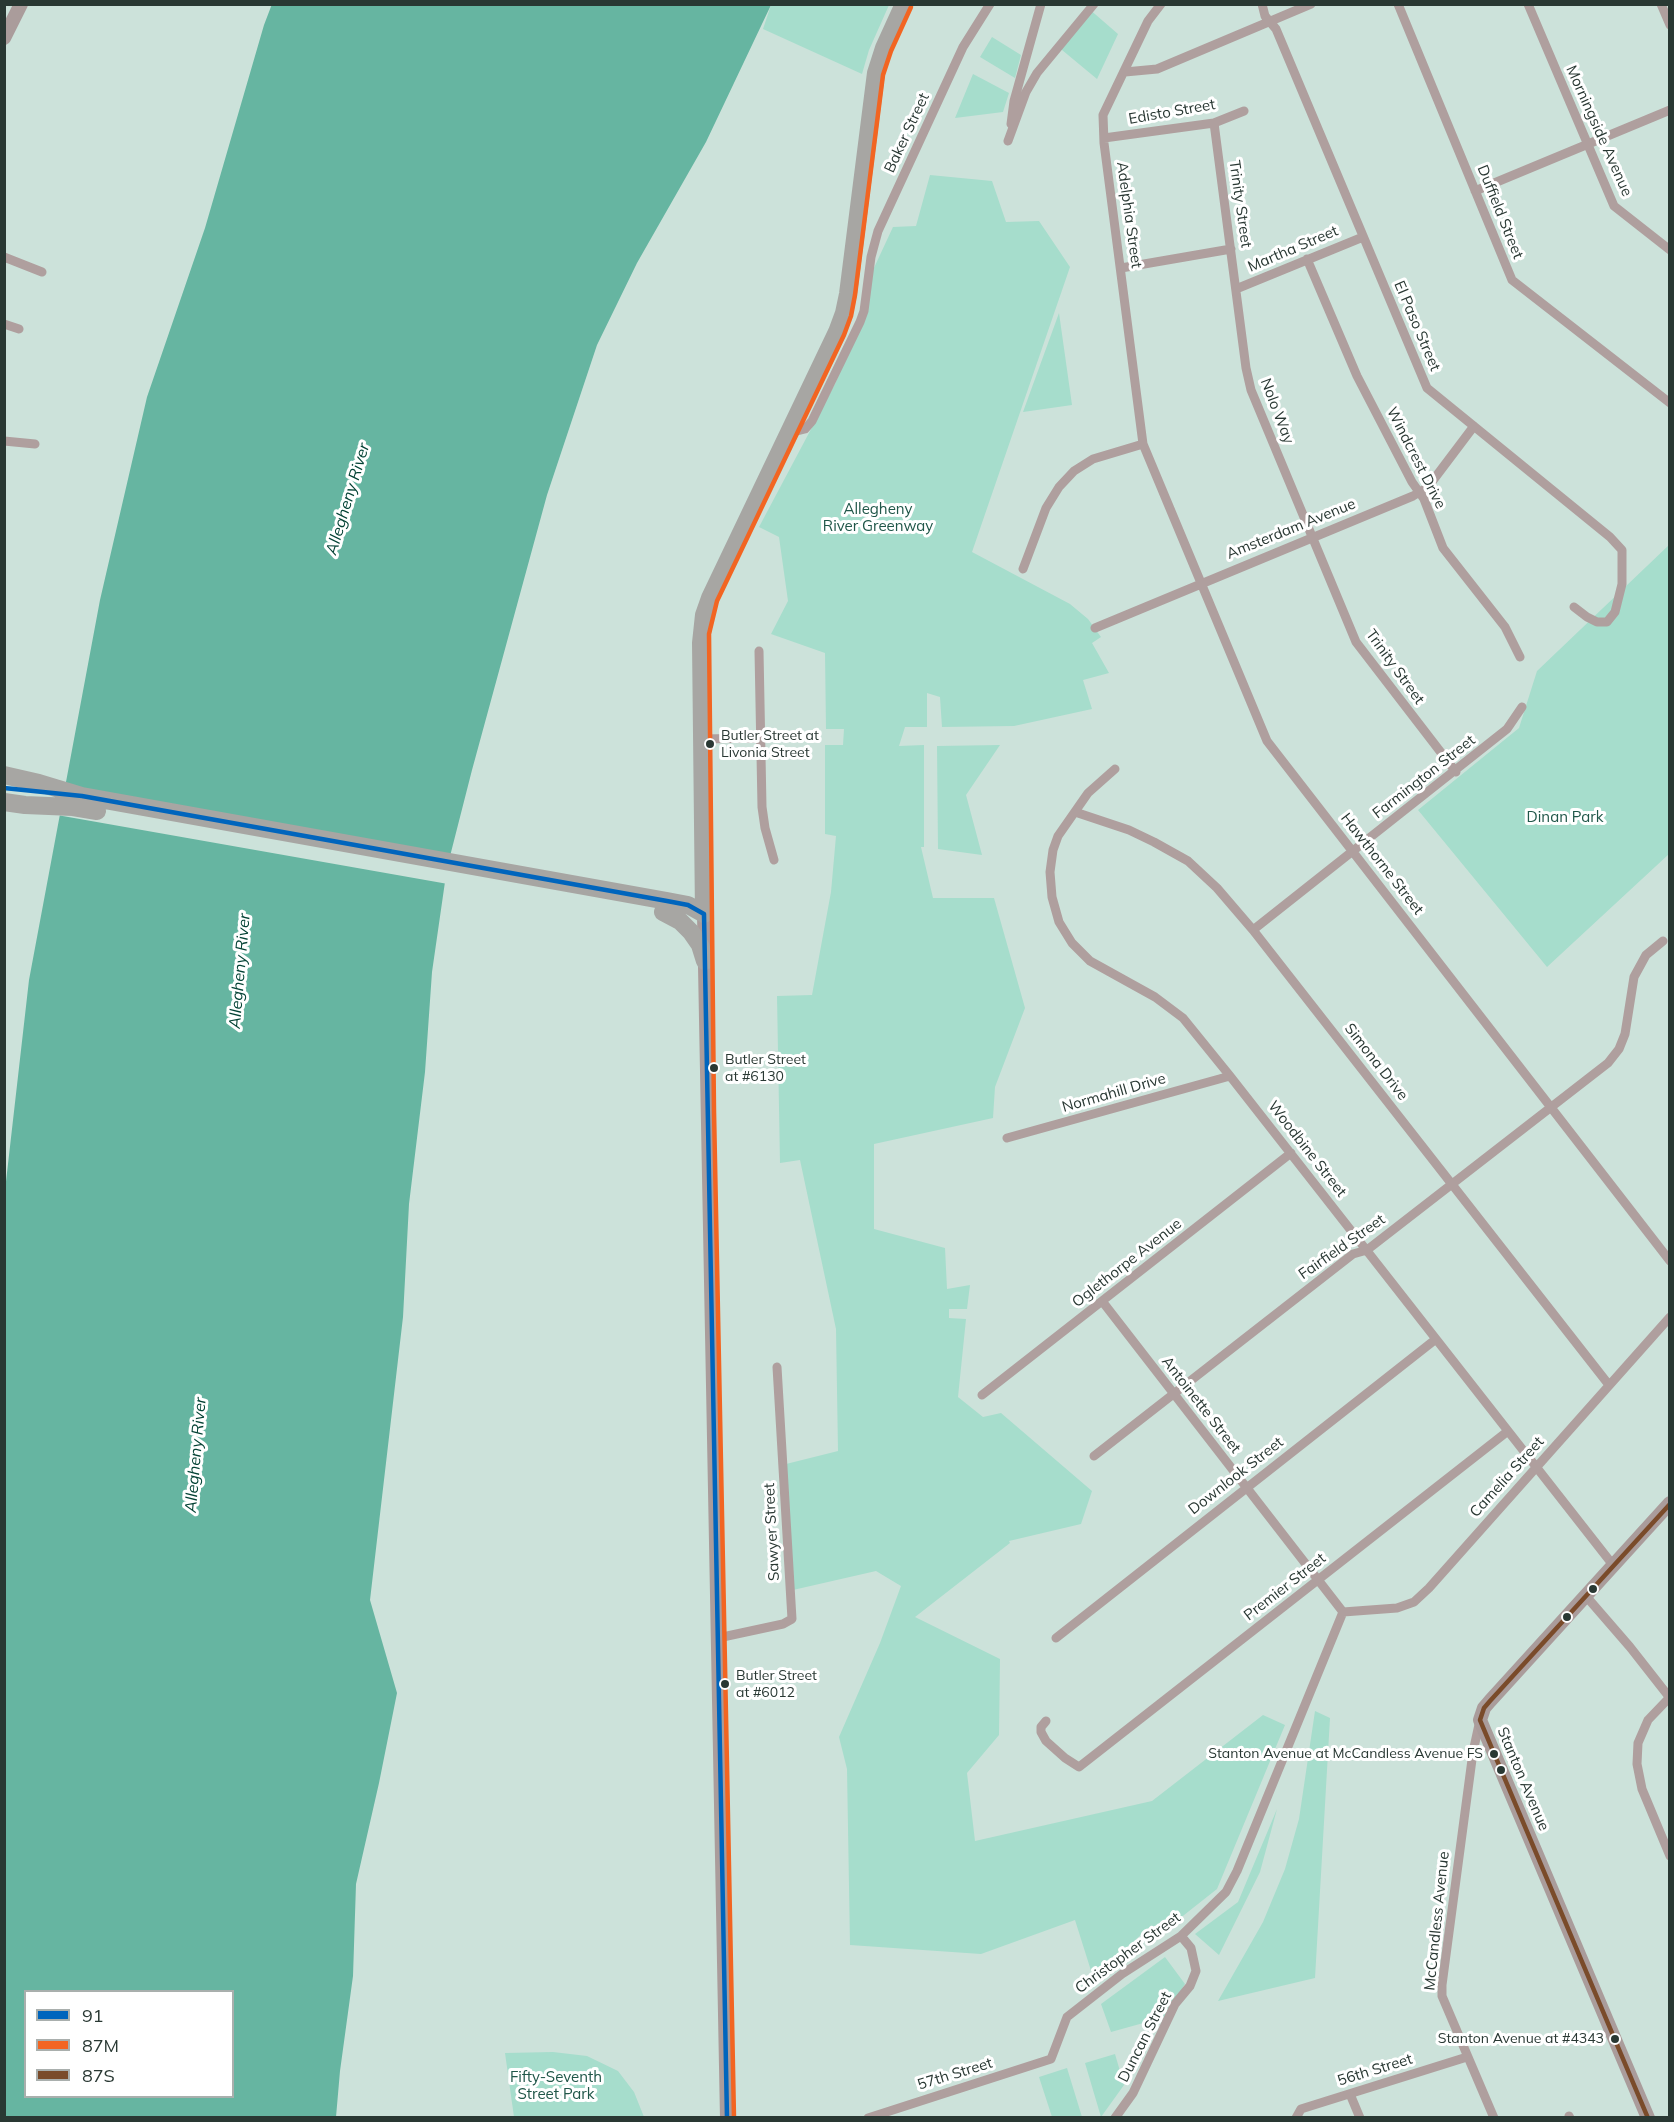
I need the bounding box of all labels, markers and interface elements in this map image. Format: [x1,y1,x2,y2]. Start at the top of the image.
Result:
street label: Morningside Avenue [1562,63,1636,199]
street label: Baker Street [881,90,933,176]
street label: Edisto Street [1127,96,1217,128]
street label: Trinity Street [1225,159,1255,249]
street label: Adelphia Street [1113,161,1145,269]
street label: Duffield Street [1473,163,1527,261]
street label: Martha Street [1245,222,1341,276]
street label: El Paso Street [1390,278,1444,374]
street label: Nolo Way [1256,376,1298,446]
street label: Windcrest Drive [1383,404,1449,512]
water label: Allegheny River [322,441,374,557]
street label: Amsterdam Avenue [1224,495,1358,563]
park label: Allegheny River Greenway [823,500,933,535]
street label: Trinity Street [1362,626,1428,708]
place label: Butler Street at Livonia Street [721,728,819,760]
street label: Farmington Street [1369,731,1479,823]
marker: Butler Street at Livonia Street [704,738,716,750]
park label: Dinan Park [1527,808,1603,826]
street label: Hawthorne Street [1337,810,1427,918]
water label: Allegheny River [225,913,255,1029]
street label: Simona Drive [1340,1020,1412,1104]
place label: Butler Street at #6130 [725,1052,806,1084]
marker: Butler Street at #6130 [708,1062,720,1074]
street label: Normahill Drive [1060,1070,1168,1116]
street label: Woodbine Street [1264,1097,1350,1201]
street label: Fairfield Street [1295,1211,1389,1283]
street label: Oglethorpe Avenue [1069,1215,1185,1311]
street label: Antoinette Street [1158,1353,1244,1457]
water label: Allegheny River [181,1397,211,1513]
street label: Downlook Street [1185,1433,1287,1519]
street label: Camelia Street [1466,1433,1548,1521]
street label: Sawyer Street [760,1482,784,1582]
street label: Premier Street [1241,1549,1329,1625]
unlabelled marker [1587,1583,1599,1595]
unlabelled marker [1561,1611,1573,1623]
place label: Butler Street at #6012 [736,1668,817,1700]
marker: Butler Street at #6012 [719,1678,731,1690]
street label: Stanton Avenue [1493,1724,1553,1834]
place label: Stanton Avenue at McCandless Avenue FS [1208,1746,1483,1762]
marker: Stanton Avenue at McCandless Avenue FS [1488,1748,1500,1760]
unlabelled marker [1495,1764,1507,1776]
street label: McCandless Avenue [1421,1851,1453,1991]
street label: Christopher Street [1072,1909,1184,1997]
street label: Duncan Street [1114,1989,1176,2085]
legend [24,1990,234,2098]
text: 91 [82,2004,104,2027]
place label: Stanton Avenue at #4343 [1438,2031,1604,2047]
marker: Stanton Avenue at #4343 [1609,2033,1621,2045]
text: 87M [82,2034,119,2057]
street label: 56th Street [1335,2050,1415,2090]
street label: 57th Street [915,2054,995,2094]
text: 87S [82,2064,115,2087]
park label: Fifty-Seventh Street Park [510,2068,602,2103]

